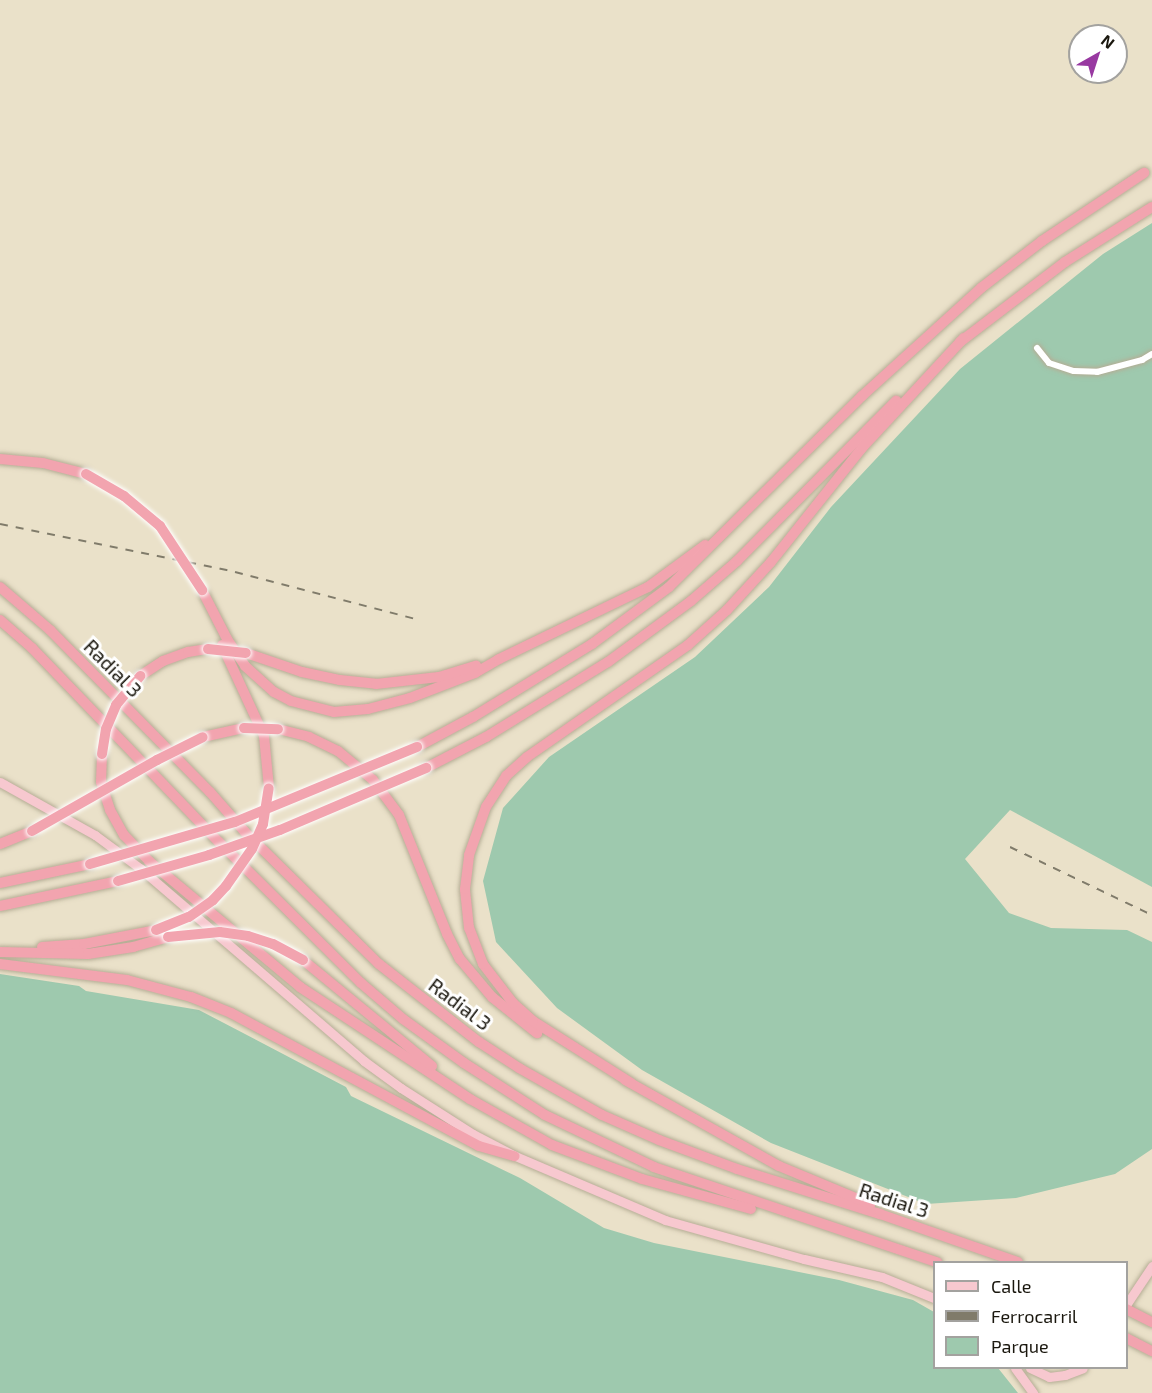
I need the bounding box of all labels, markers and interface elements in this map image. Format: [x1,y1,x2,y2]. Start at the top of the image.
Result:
north arrow [1068,24,1128,84]
text: N [1098,30,1119,52]
street label: Radial 3 [79,634,147,702]
street label: Radial 3 [424,973,496,1035]
street label: Radial 3 [856,1177,932,1223]
legend [933,1261,1128,1369]
text: Calle [991,1275,1032,1297]
text: Ferrocarril [991,1305,1077,1327]
text: Parque [991,1335,1049,1357]

